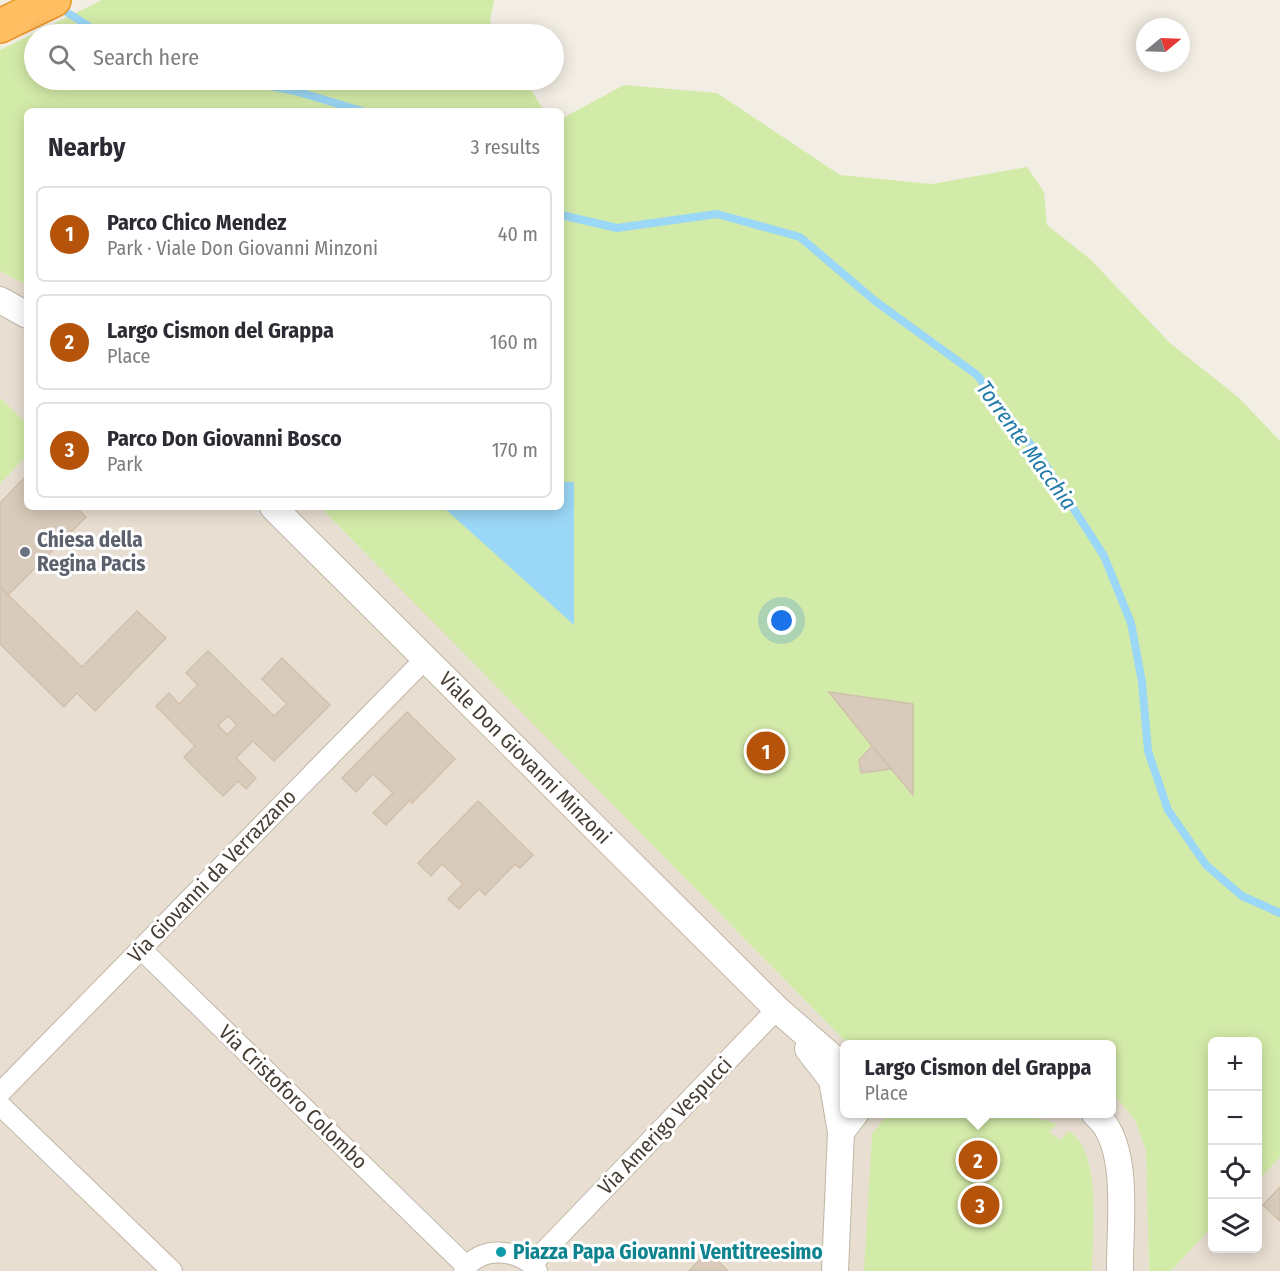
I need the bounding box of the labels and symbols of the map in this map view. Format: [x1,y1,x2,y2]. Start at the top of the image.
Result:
north arrow [1136,18,1190,72]
water label: Torrente Macchia [971,375,1083,515]
place label: Chiesa della Regina Pacis [37,527,146,577]
marker: Chiesa della Regina Pacis [18,545,32,559]
your location [767,606,796,635]
street label: Viale Don Giovanni Minzoni [433,666,617,850]
pin: 1 [746,728,786,774]
street label: Via Giovanni da Verrazzano [122,784,302,968]
street label: Via Cristoforo Colombo [213,1019,373,1175]
street label: Via Amerigo Vespucci [593,1052,737,1200]
pin: 2 [958,1138,998,1182]
pin: 3 [960,1182,1000,1228]
place label: Piazza Papa Giovanni Ventitreesimo [513,1239,823,1265]
marker: Piazza Papa Giovanni Ventitreesimo [494,1245,508,1259]

